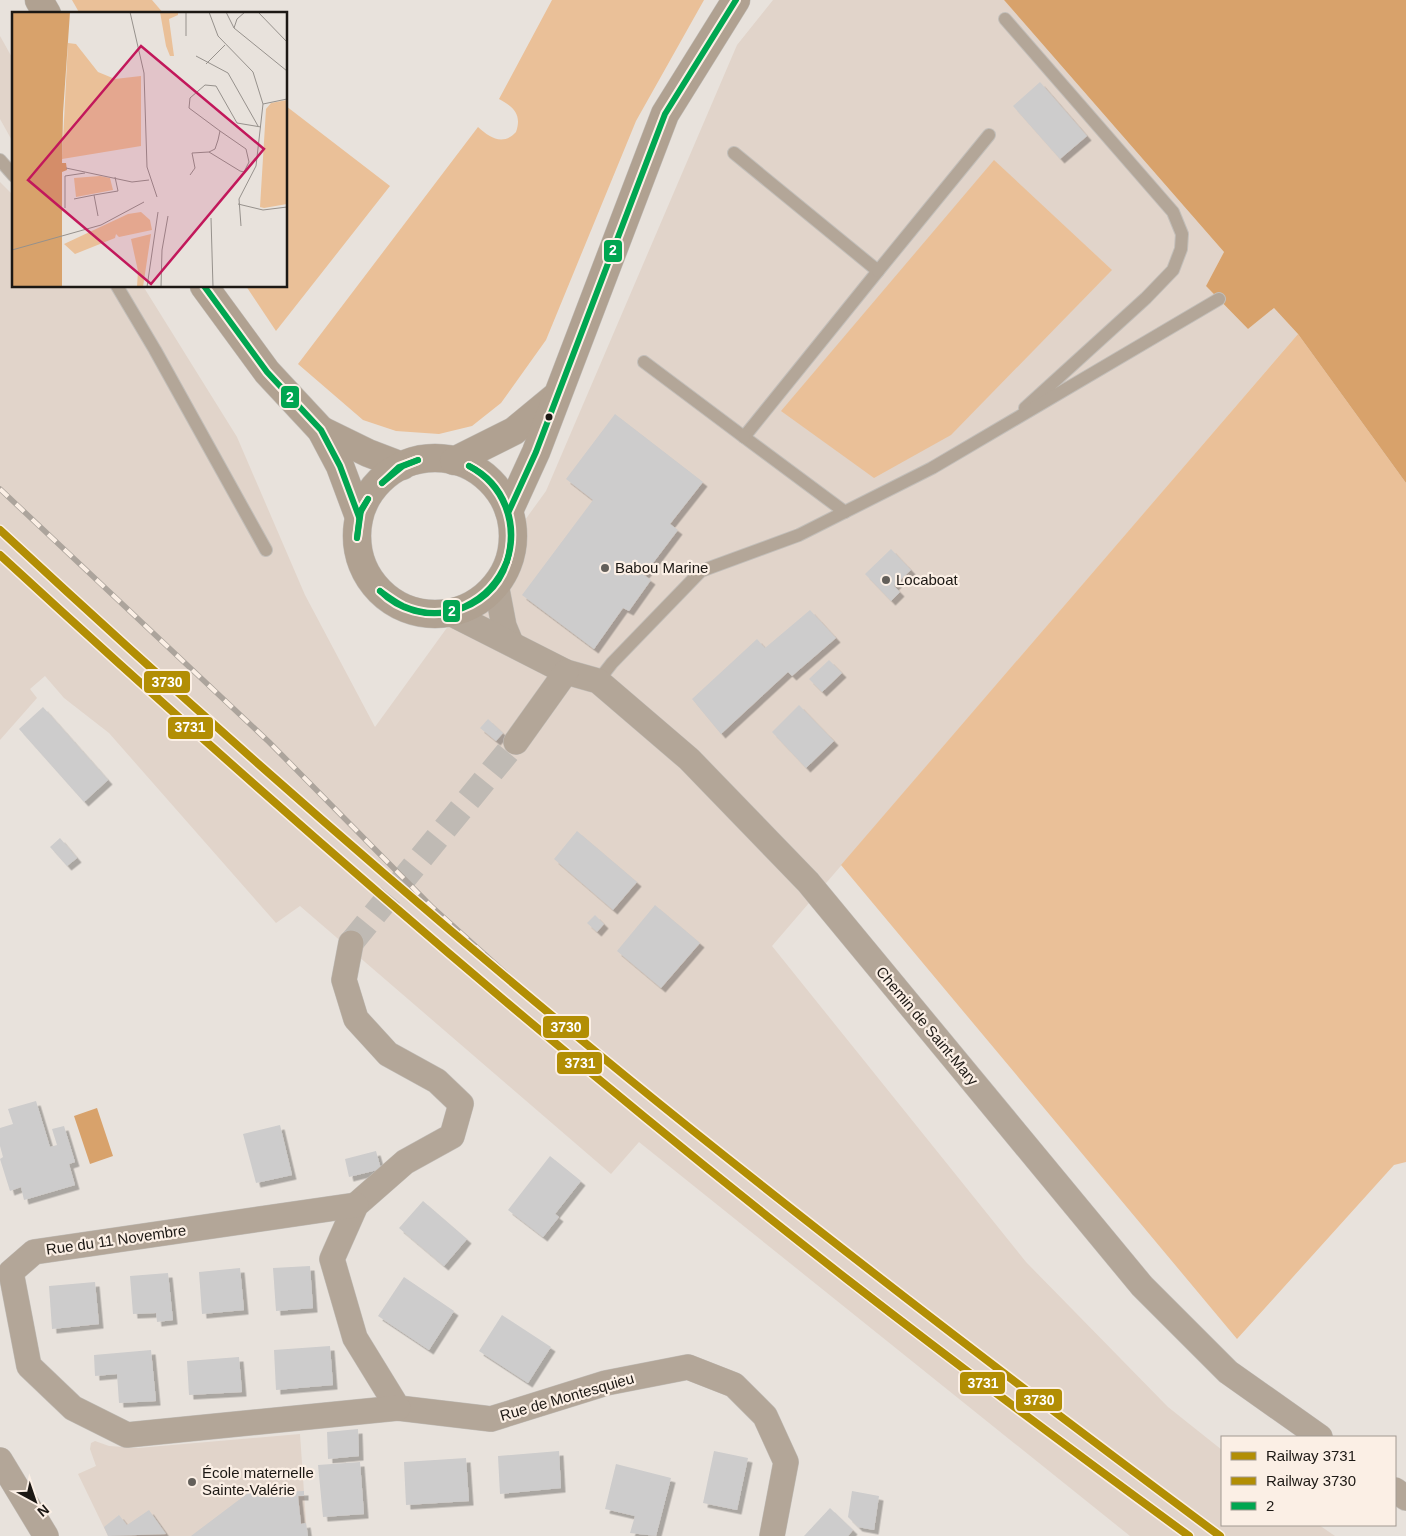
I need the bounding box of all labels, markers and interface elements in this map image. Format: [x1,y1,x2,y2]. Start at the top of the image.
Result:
inset map [12,12,288,288]
line badge: 2 [603,239,623,263]
text: 2 [609,242,617,258]
line badge: 2 [280,385,300,409]
text: 2 [286,389,294,405]
unlabelled marker [544,412,554,422]
place label: Babou Marine [615,559,708,576]
marker: Babou Marine [599,562,611,574]
place label: Locaboat [896,571,959,588]
marker: Locaboat [880,574,892,586]
line badge: 2 [442,599,461,623]
text: 2 [448,603,456,619]
line badge: 3730 [143,670,191,694]
text: 3730 [151,674,183,690]
line badge: 3731 [167,716,214,740]
text: 3731 [174,719,206,735]
street label: Chemin de Saint-Mary [873,963,982,1089]
line badge: 3730 [542,1015,590,1039]
text: 3730 [550,1019,582,1035]
line badge: 3731 [556,1051,603,1075]
text: 3731 [564,1055,596,1071]
street label: Rue du 11 Novembre [45,1221,187,1258]
street label: Rue de Montesquieu [498,1369,636,1424]
line badge: 3731 [959,1371,1006,1395]
text: 3731 [967,1375,999,1391]
line badge: 3730 [1015,1388,1063,1412]
text: 3730 [1023,1392,1055,1408]
legend [1221,1436,1396,1526]
text: Railway 3731 [1266,1447,1356,1464]
place label: École maternelle Sainte-Valérie [202,1464,314,1498]
text: Railway 3730 [1266,1472,1356,1489]
north arrow [10,1476,60,1526]
marker: École maternelle Sainte-Valérie [186,1476,198,1488]
text: 2 [1266,1497,1274,1514]
text: N [34,1502,52,1520]

